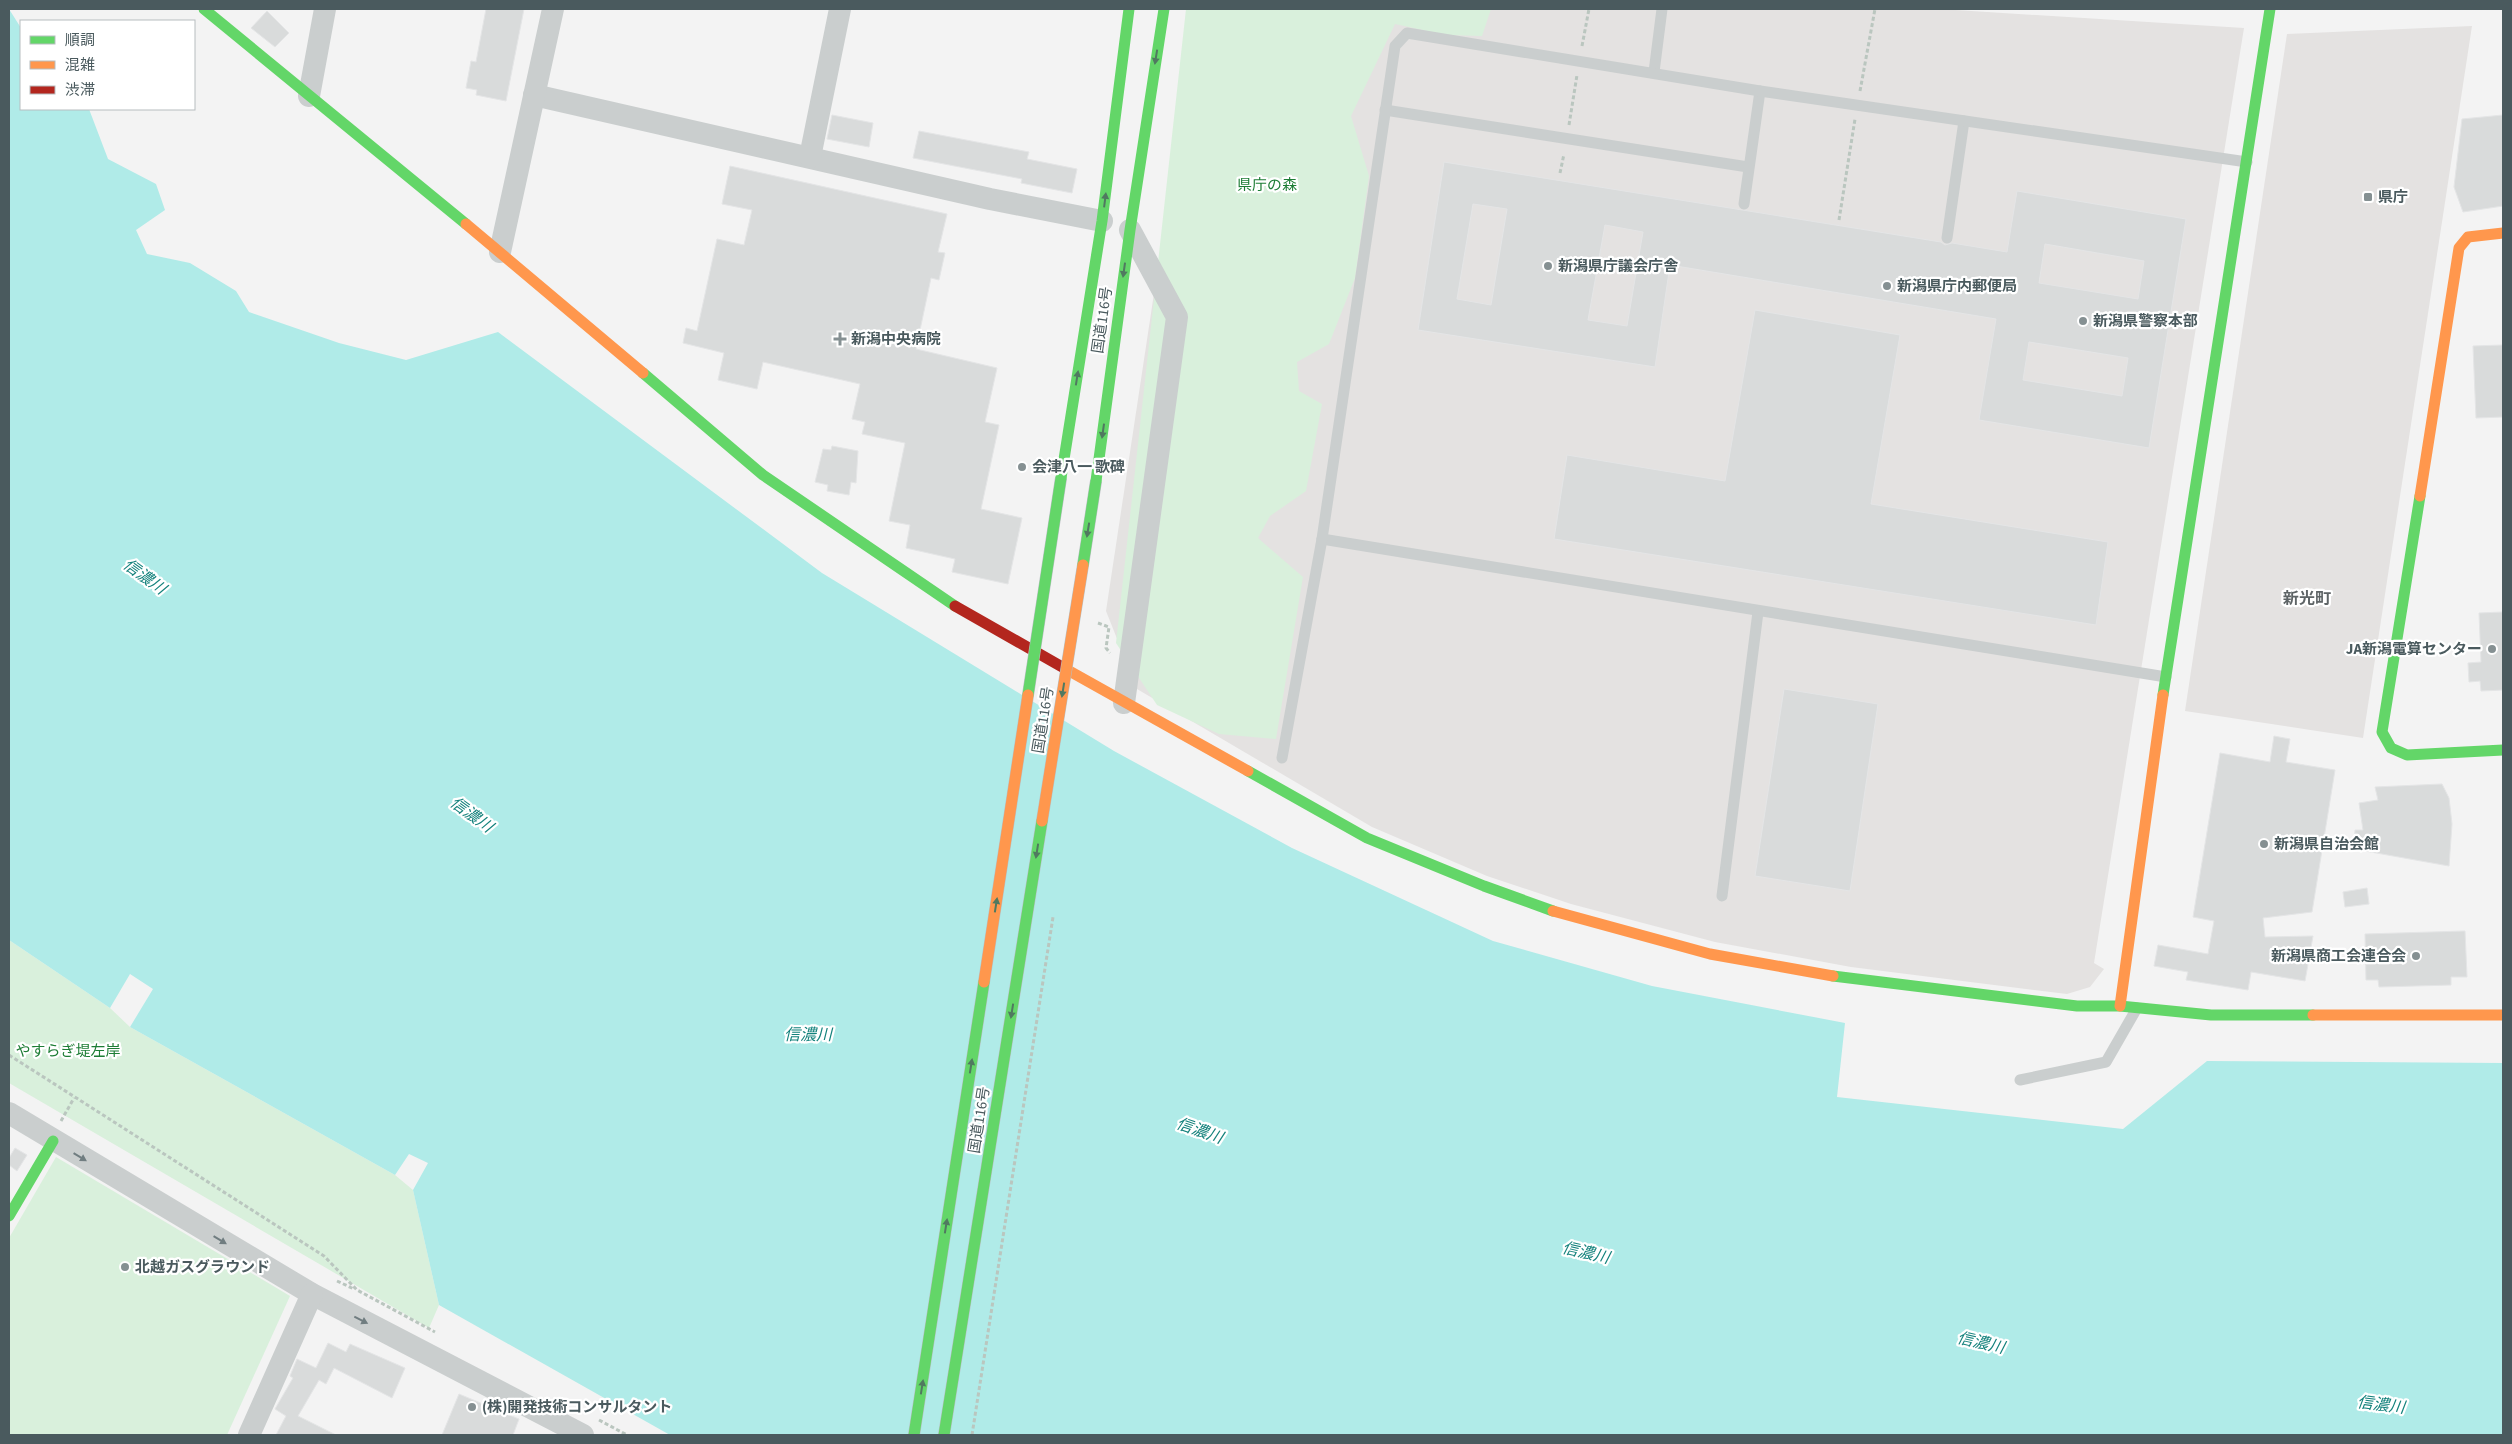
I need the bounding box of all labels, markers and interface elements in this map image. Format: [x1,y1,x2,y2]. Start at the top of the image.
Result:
legend [20,20,195,110]
text: 順調 [65,30,95,51]
one-way arrow [1152,49,1160,65]
text: 混雑 [65,55,95,76]
text: 渋滞 [65,80,95,101]
park label: 県庁の森 [1237,175,1297,196]
place label: 県庁 [2378,187,2408,208]
one-way arrow [1101,191,1109,207]
marker: 県庁 [2362,191,2374,203]
place label: 新潟県庁議会庁舎 [1558,256,1679,277]
marker: 新潟県庁議会庁舎 [1542,260,1554,272]
one-way arrow [1120,262,1128,278]
place label: 新潟県庁内郵便局 [1897,276,2017,297]
marker: 新潟県庁内郵便局 [1881,280,1893,292]
street label: 国道116号 [1087,285,1118,355]
place label: 新潟県警察本部 [2093,311,2198,332]
marker: 新潟県警察本部 [2077,315,2089,327]
place label: 新潟中央病院 [851,329,941,350]
marker: 新潟中央病院 [833,332,847,346]
one-way arrow [1073,369,1081,385]
one-way arrow [1098,423,1106,439]
place label: 会津八一 歌碑 [1032,457,1125,478]
marker: 会津八一 歌碑 [1016,461,1028,473]
one-way arrow [1084,522,1092,538]
water label: 信濃川 [119,554,172,601]
district label: 新光町 [2283,588,2331,610]
place label: JA新潟電算センター [2346,639,2482,660]
marker: JA新潟電算センター [2486,643,2498,655]
one-way arrow [1058,682,1066,698]
street label: 国道116号 [1028,685,1059,755]
water label: 信濃川 [446,792,499,839]
place label: 新潟県自治会館 [2274,834,2379,855]
marker: 新潟県自治会館 [2258,838,2270,850]
one-way arrow [1033,843,1041,859]
one-way arrow [992,897,1000,913]
place label: 新潟県商工会連合会 [2271,946,2406,967]
marker: 新潟県商工会連合会 [2410,950,2422,962]
one-way arrow [1007,1003,1015,1019]
water label: 信濃川 [784,1024,834,1046]
park label: やすらぎ堤左岸 [15,1041,121,1062]
one-way arrow [967,1057,975,1073]
street label: 国道116号 [964,1085,995,1155]
water label: 信濃川 [1173,1113,1228,1150]
one-way arrow [73,1152,87,1161]
one-way arrow [943,1218,951,1234]
one-way arrow [213,1235,226,1244]
water label: 信濃川 [1560,1237,1614,1270]
place label: 北越ガスグラウンド [135,1257,270,1278]
marker: 北越ガスグラウンド [119,1261,131,1273]
one-way arrow [354,1316,368,1324]
water label: 信濃川 [1955,1327,2009,1360]
one-way arrow [918,1379,926,1395]
water label: 信濃川 [2356,1391,2408,1419]
place label: (株)開発技術コンサルタント [482,1397,672,1418]
marker: (株)開発技術コンサルタント [466,1401,478,1413]

